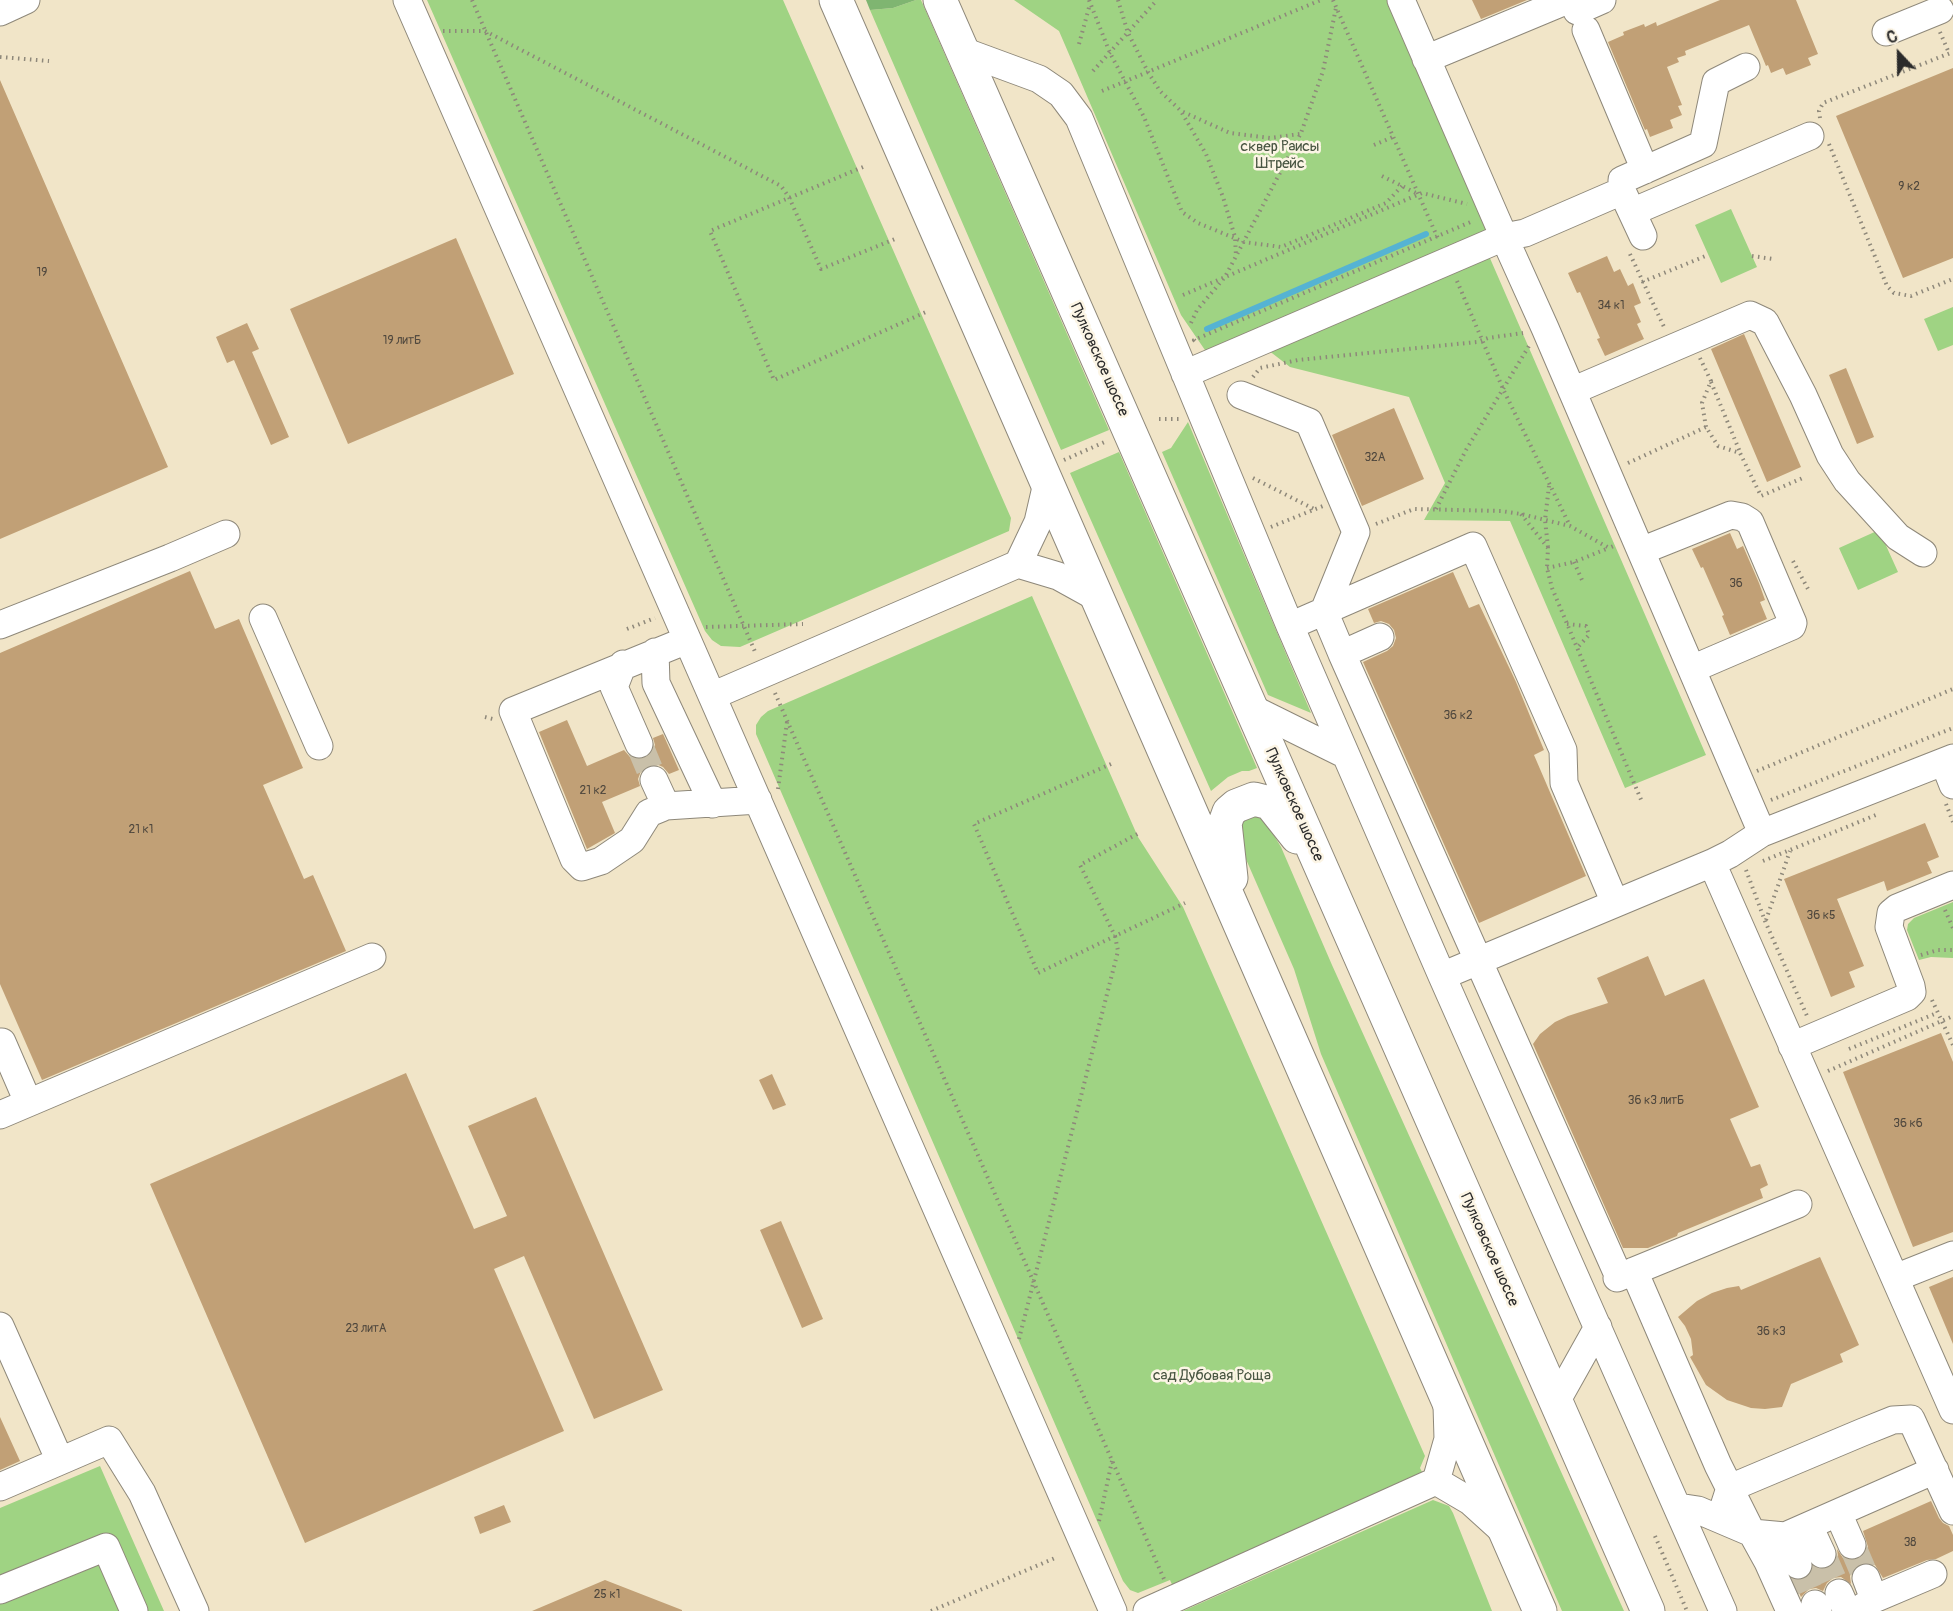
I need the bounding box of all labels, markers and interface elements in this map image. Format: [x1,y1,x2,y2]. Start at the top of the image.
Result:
north arrow [1869,24,1929,84]
text: С [1884,26,1901,48]
park label: сквер Раисы Штрейс [1241,138,1319,173]
house number: 9 к2 [1898,180,1920,194]
house number: 19 [37,266,47,280]
house number: 34 к1 [1597,299,1625,313]
street label: Пулковское шоссе [1066,301,1132,419]
house number: 19 литБ [383,334,421,348]
house number: 32А [1364,451,1386,465]
house number: 36 [1729,577,1743,591]
house number: 36 к2 [1443,709,1473,723]
street label: Пулковское шоссе [1261,746,1327,864]
house number: 21 к2 [580,784,606,798]
house number: 21 к1 [129,823,153,837]
house number: 36 к5 [1807,909,1835,923]
house number: 36 к3 литБ [1628,1094,1684,1108]
house number: 36 к6 [1893,1117,1923,1131]
street label: Пулковское шоссе [1456,1191,1522,1309]
house number: 23 литА [345,1322,387,1336]
house number: 36 к3 [1756,1325,1786,1339]
park label: сад Дубовая Роща [1153,1367,1271,1385]
house number: 38 [1904,1536,1916,1550]
house number: 25 к1 [594,1588,620,1602]

